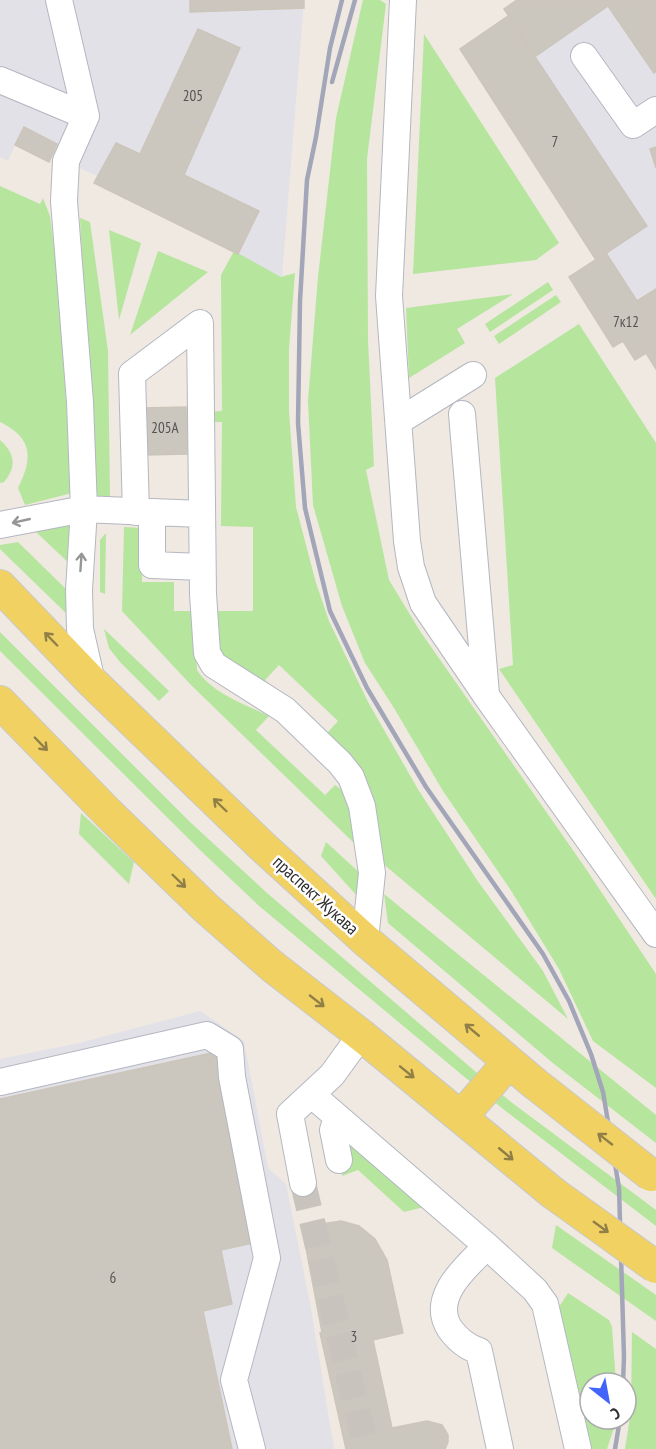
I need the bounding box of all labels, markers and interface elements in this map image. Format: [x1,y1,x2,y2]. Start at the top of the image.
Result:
house number: 205 [183,86,203,105]
house number: 7 [552,132,558,151]
house number: 7к12 [613,312,639,331]
house number: 205А [151,418,180,437]
one-way arrow [12,515,31,527]
one-way arrow [75,552,86,572]
one-way arrow [44,632,58,647]
one-way arrow [34,736,48,751]
one-way arrow [213,798,228,812]
street label: праспект Жукава [268,850,364,940]
one-way arrow [172,874,187,889]
one-way arrow [308,994,324,1007]
one-way arrow [464,1024,480,1037]
one-way arrow [398,1066,414,1079]
one-way arrow [598,1132,614,1145]
one-way arrow [498,1147,513,1161]
one-way arrow [592,1221,608,1233]
house number: 6 [110,1268,117,1287]
house number: 3 [351,1327,357,1346]
north arrow [578,1371,638,1431]
text: С [607,1403,624,1425]

